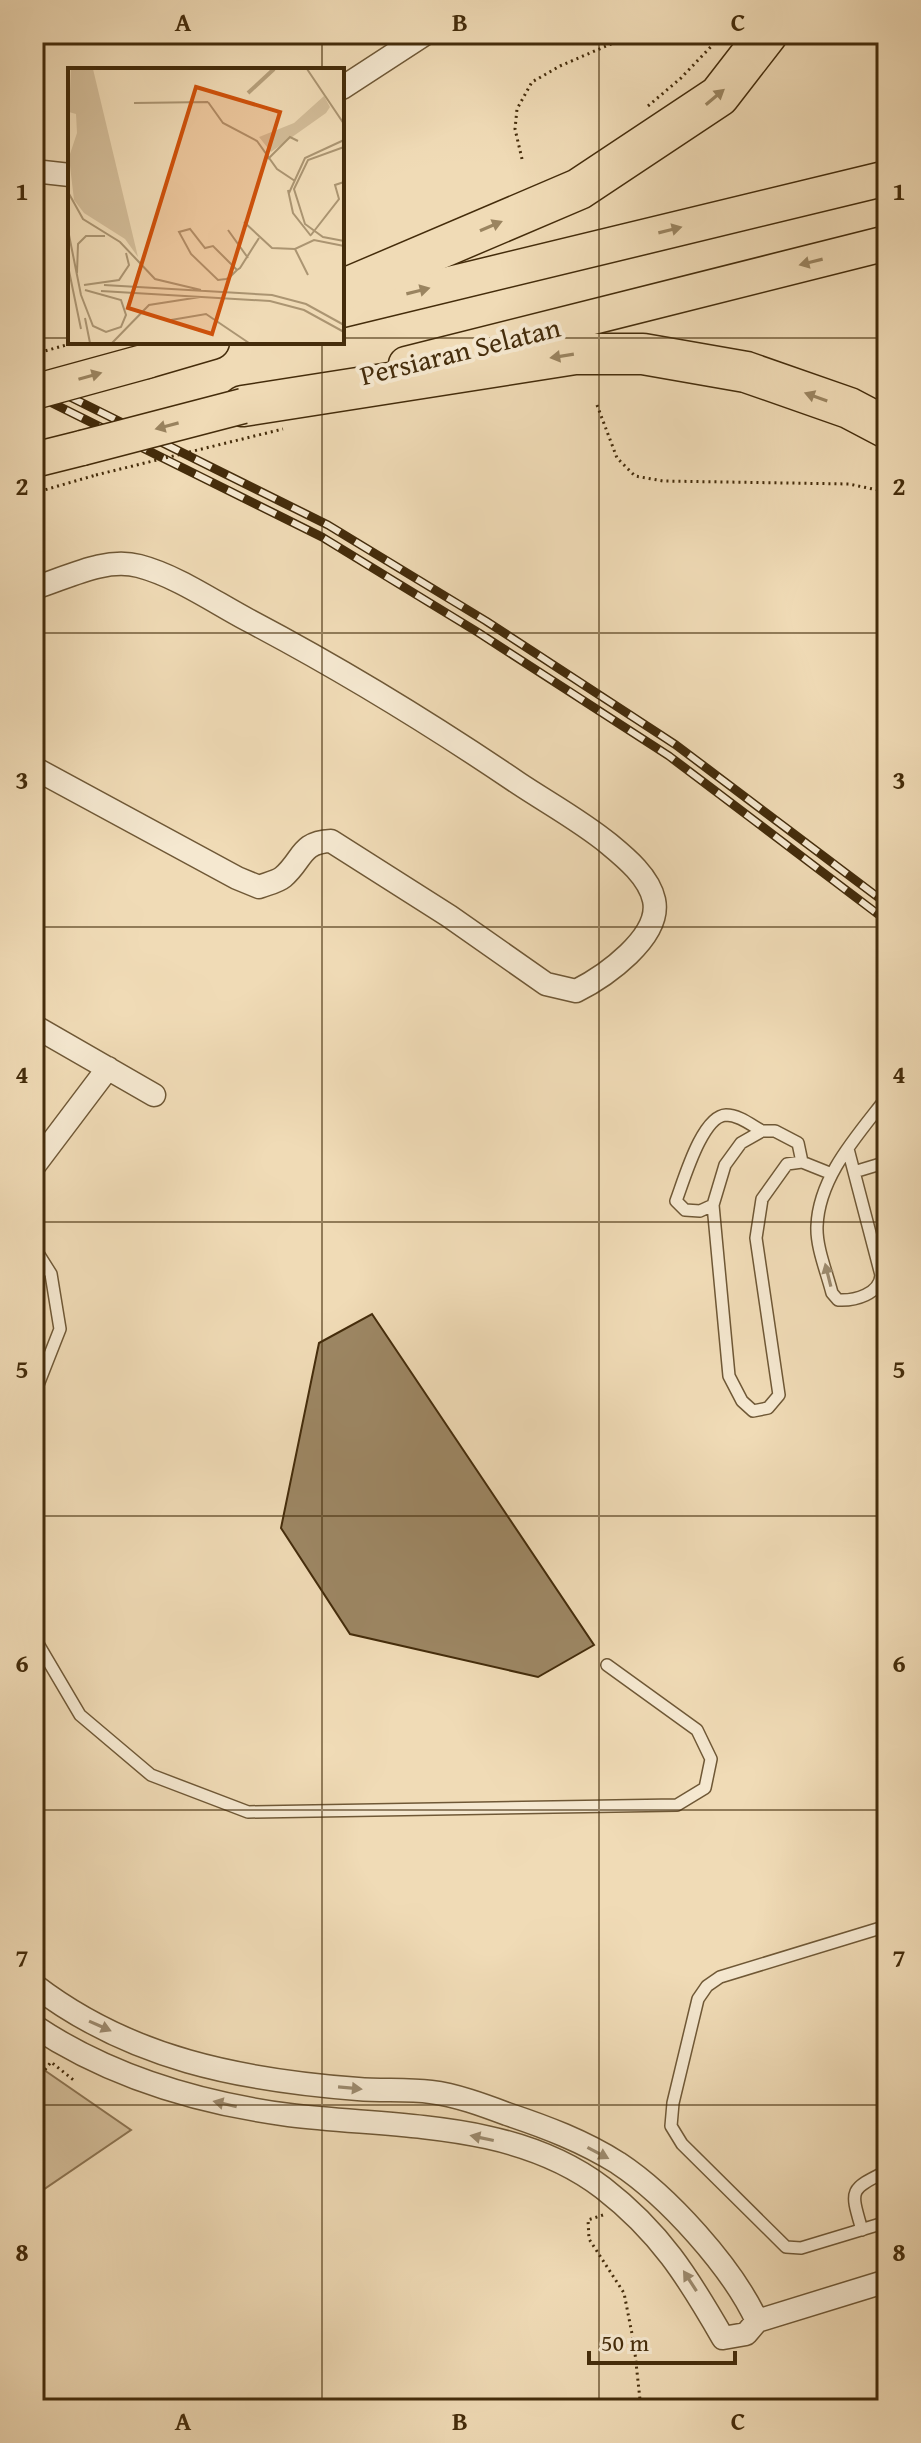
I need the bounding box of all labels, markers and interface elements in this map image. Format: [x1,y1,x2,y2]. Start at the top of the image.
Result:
text: A [175,2,192,41]
text: B [452,2,468,41]
text: C [731,2,745,41]
inset map [68,68,344,344]
one-way arrow [704,89,724,106]
text: 1 [15,171,29,210]
text: 1 [892,171,906,210]
one-way arrow [479,220,503,233]
one-way arrow [658,223,683,236]
one-way arrow [799,256,824,269]
one-way arrow [405,285,430,297]
street label: Persiaran Selatan [355,306,565,395]
one-way arrow [549,350,574,363]
one-way arrow [78,370,103,382]
one-way arrow [804,390,828,402]
one-way arrow [155,420,180,432]
text: 2 [15,466,29,505]
text: 2 [892,466,906,505]
text: 3 [15,760,29,799]
text: 3 [892,760,906,799]
text: 4 [15,1054,29,1093]
text: 4 [892,1054,906,1093]
one-way arrow [821,1263,834,1288]
text: 5 [15,1349,29,1388]
text: 5 [892,1349,906,1388]
text: 6 [15,1643,29,1682]
text: 6 [892,1643,906,1682]
text: 7 [15,1938,29,1977]
text: 7 [892,1938,906,1977]
one-way arrow [88,2019,112,2033]
one-way arrow [338,2082,363,2095]
one-way arrow [212,2097,237,2110]
one-way arrow [469,2131,494,2144]
one-way arrow [587,2146,610,2160]
text: 8 [15,2232,29,2271]
text: 8 [892,2232,906,2271]
one-way arrow [683,2270,697,2292]
scale bar [589,2315,735,2365]
text: 50 m [601,2325,649,2360]
text: A [175,2401,192,2440]
text: B [452,2401,468,2440]
text: C [731,2401,745,2440]

